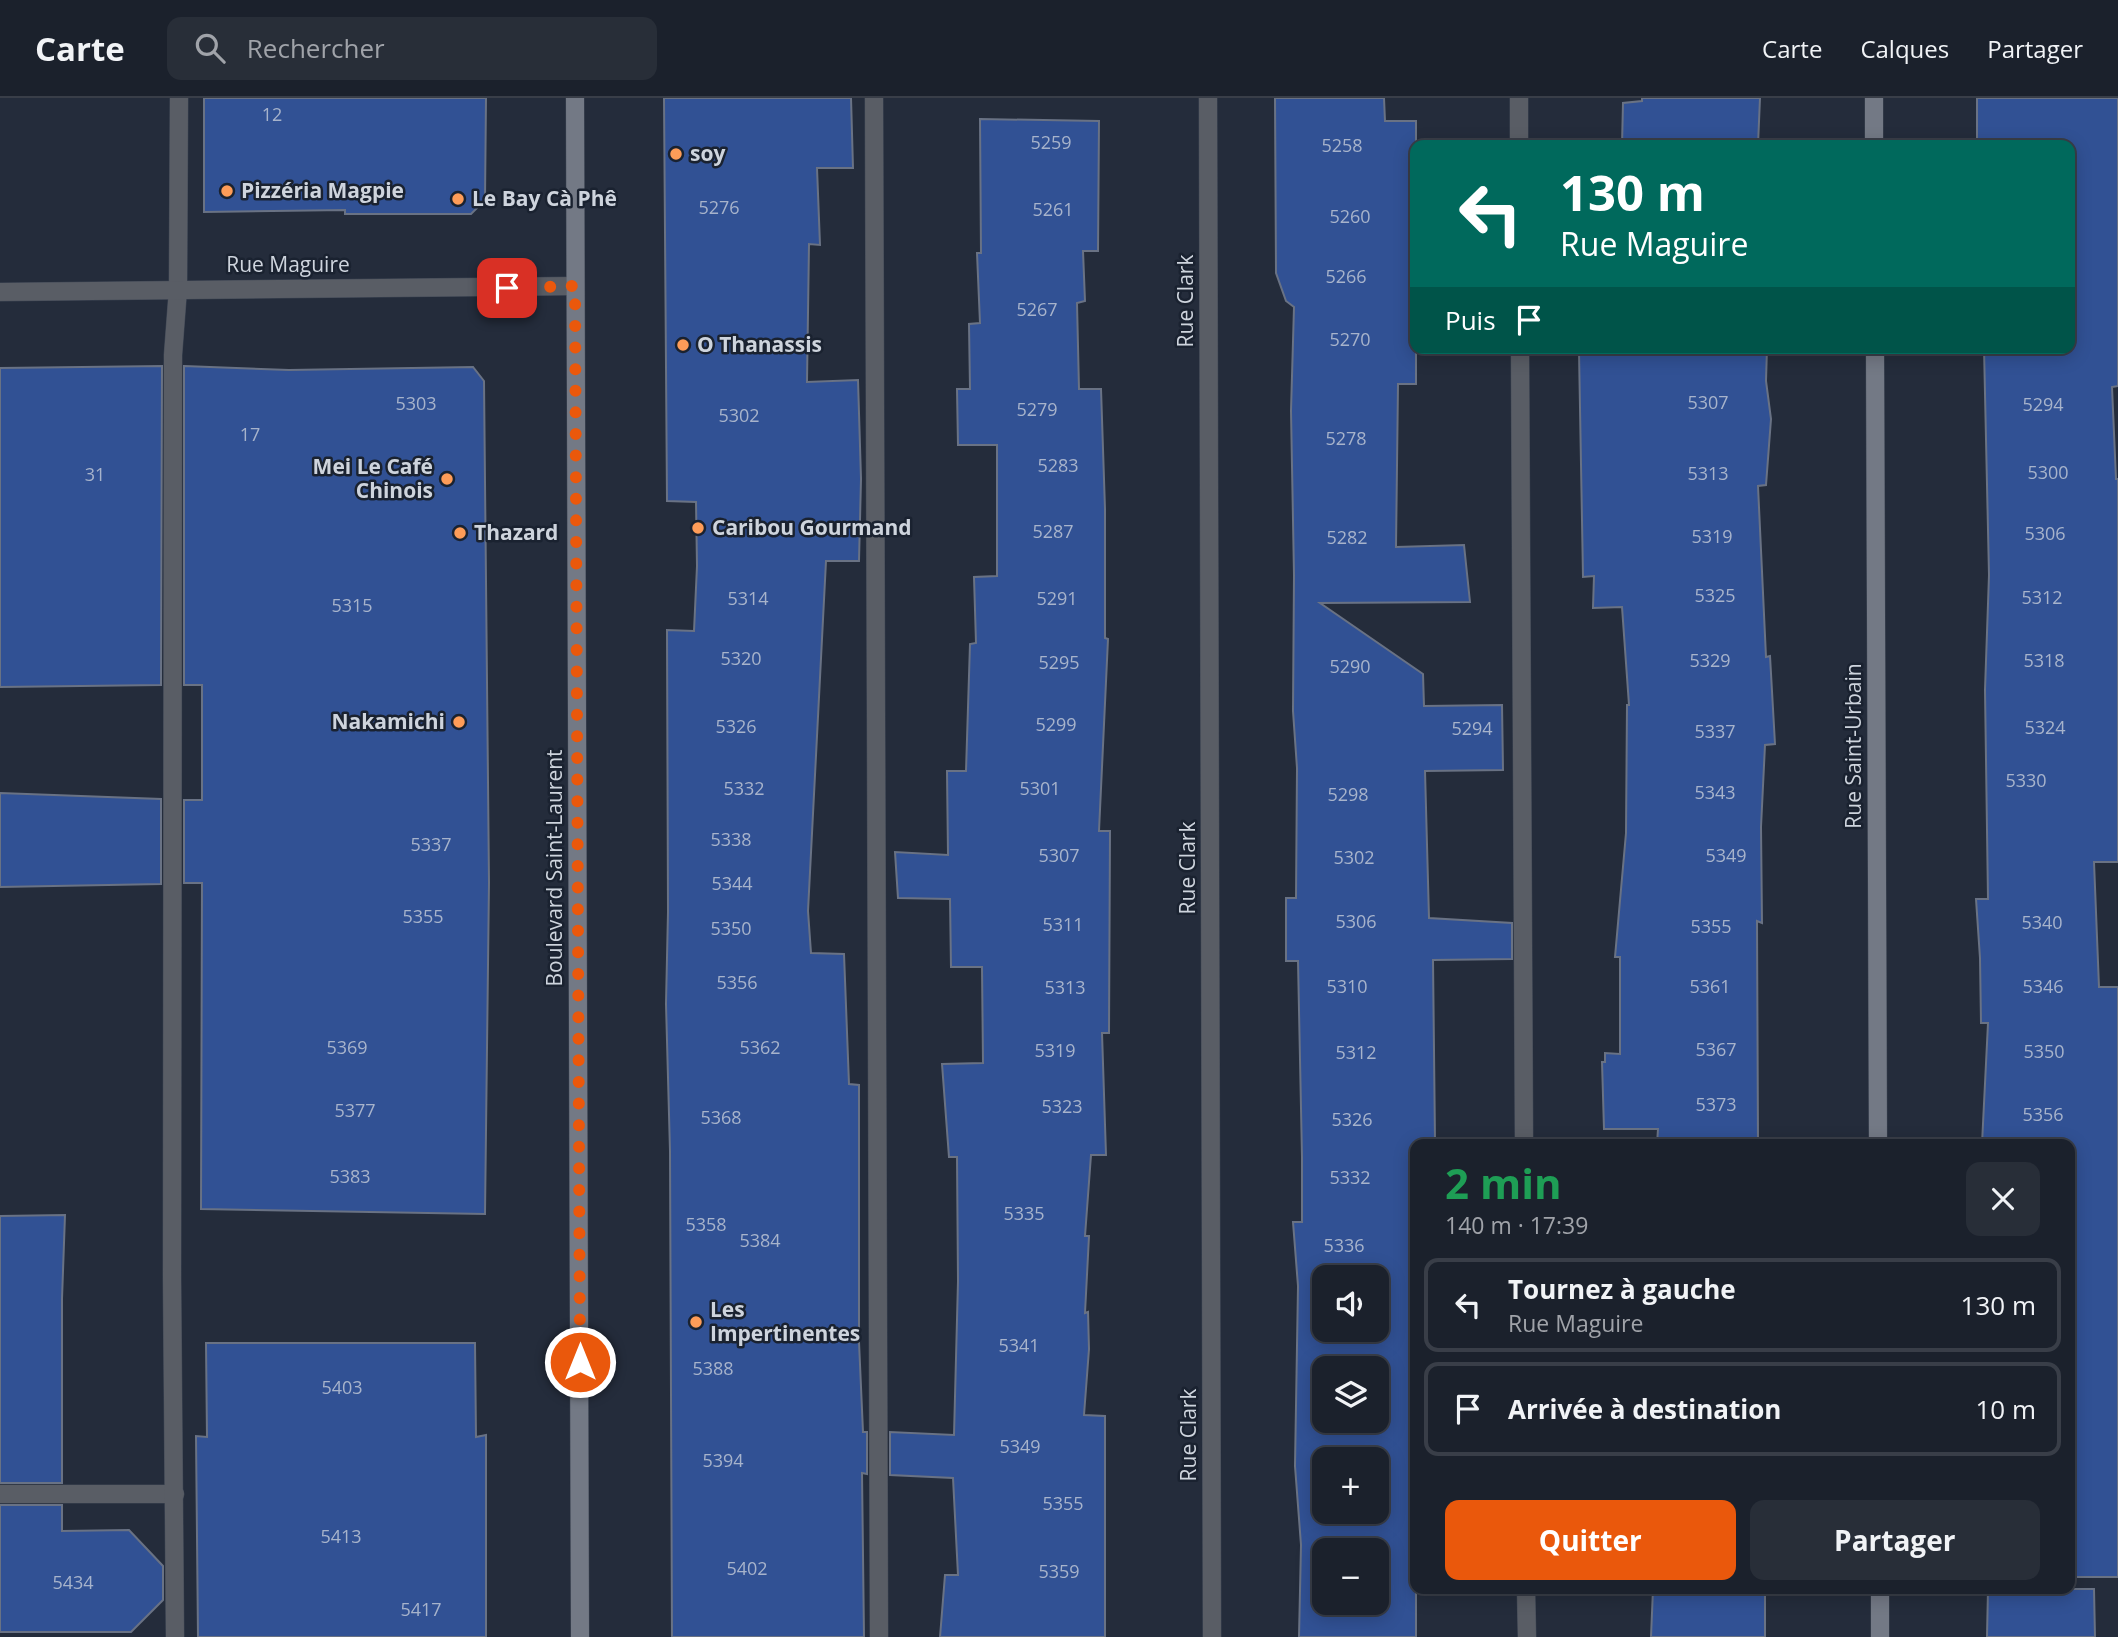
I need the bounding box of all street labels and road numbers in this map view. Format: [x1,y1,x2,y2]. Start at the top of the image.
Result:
street label: Rue Maguire [226,250,350,278]
street label: Rue Clark [1171,255,1199,347]
street label: Rue Saint-Urbain [1839,663,1867,829]
street label: Boulevard Saint-Laurent [540,749,568,987]
street label: Rue Clark [1173,822,1201,914]
street label: Rue Clark [1174,1389,1202,1481]

